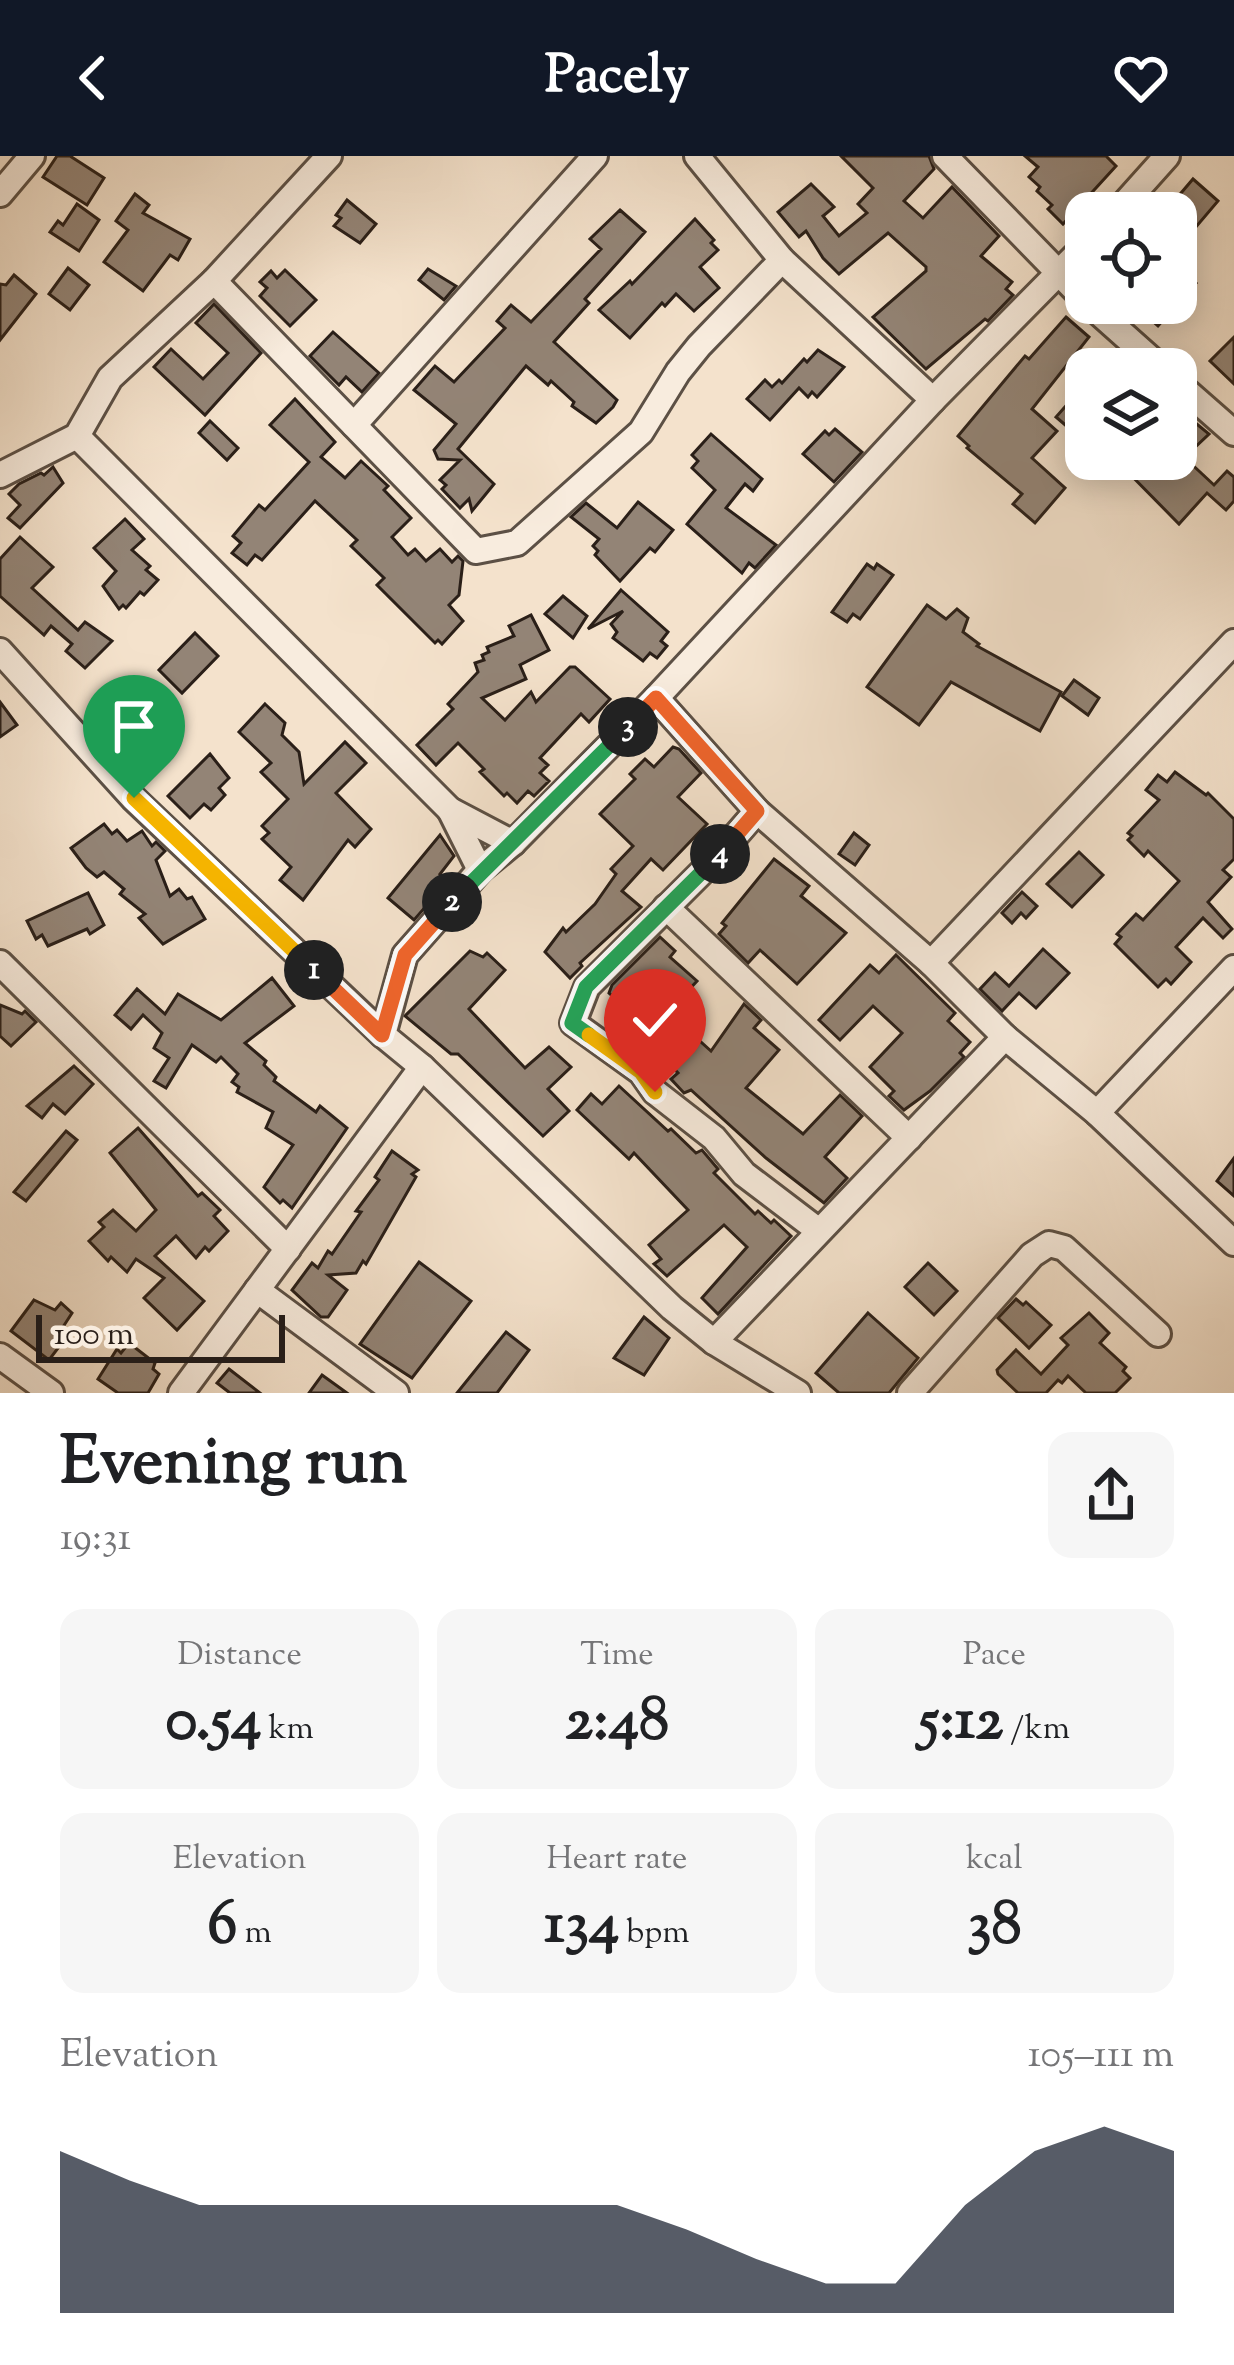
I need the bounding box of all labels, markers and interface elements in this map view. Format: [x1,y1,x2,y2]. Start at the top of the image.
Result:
text: Pacely [545,39,689,117]
icon: back [60,45,126,111]
icon: heart [1108,45,1174,111]
map controls [1065,192,1197,480]
button: locate [1065,192,1197,324]
button: layers [1065,348,1197,480]
pin [83,675,185,798]
icon: arrive [101,693,167,759]
pin: 3 [598,697,658,757]
text: 3 [621,703,635,751]
pin: 4 [690,824,750,884]
text: 4 [712,830,728,878]
pin: 2 [422,872,482,932]
text: 2 [444,878,460,926]
pin: 1 [284,940,344,1000]
text: 1 [308,946,320,994]
pin [604,969,706,1092]
icon: check [622,987,688,1053]
scale bar [36,1309,285,1362]
text: 100 m [54,1312,134,1360]
text: Evening run [60,1419,407,1514]
button: share [1048,1432,1174,1558]
text: 19:31 [60,1512,131,1568]
text: Distance [177,1632,302,1680]
text: Time [580,1632,654,1680]
text: Pace [963,1632,1026,1680]
text: 0.54 [166,1680,262,1767]
text: 2:48 [565,1680,669,1767]
text: 5:12 [919,1680,1003,1767]
text: km [262,1706,314,1754]
text: /km [1003,1706,1070,1754]
text: Elevation [173,1836,307,1884]
text: Heart rate [547,1836,687,1884]
text: kcal [966,1836,1023,1884]
text: 6 [208,1884,237,1971]
text: 134 [544,1884,619,1971]
text: 38 [967,1884,1021,1971]
text: m [237,1910,272,1958]
text: bpm [619,1910,690,1958]
text: Elevation [60,2029,218,2085]
text: 105–111 m [1028,2029,1174,2085]

